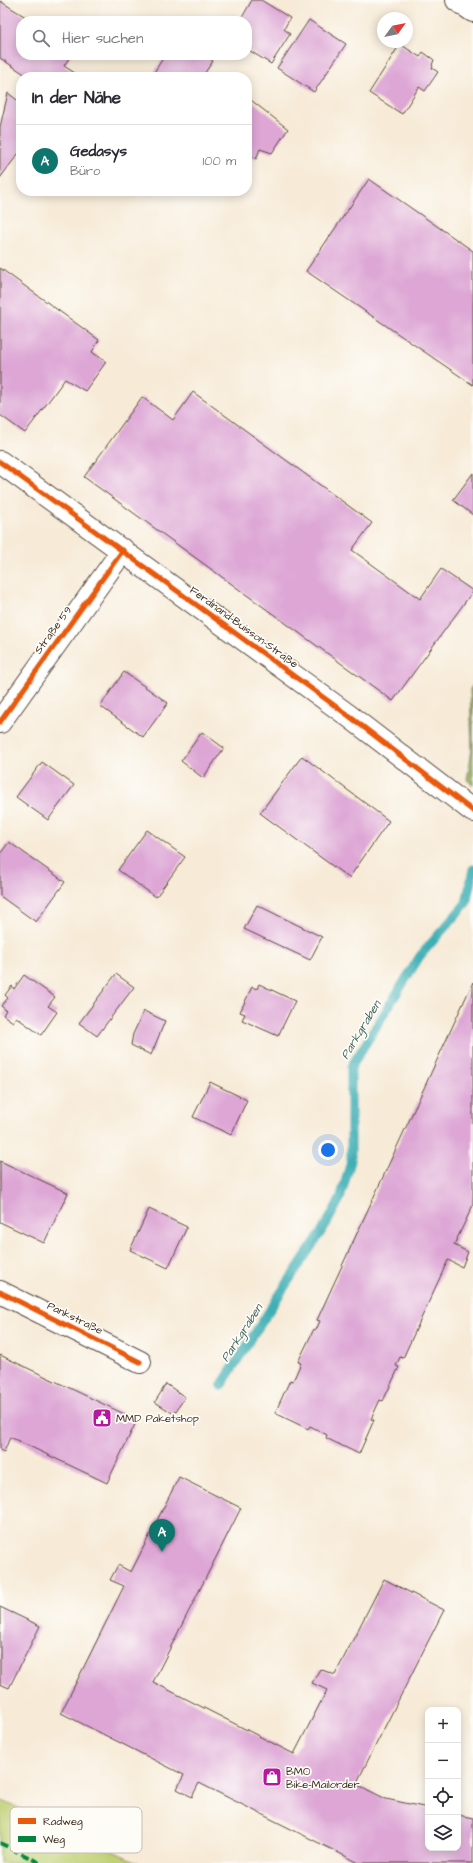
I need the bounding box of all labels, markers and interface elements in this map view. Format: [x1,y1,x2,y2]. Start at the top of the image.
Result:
north arrow [377,12,413,48]
search box [16,16,252,60]
icon: search [30,27,52,49]
text: Hier suchen [62,28,143,49]
text: In der Nähe [32,86,121,110]
text: Gedasys [70,141,127,162]
text: A [41,152,49,170]
text: 100 m [203,152,236,170]
text: Büro [70,162,100,180]
street label: Ferdinand-Buisson-Straße [187,583,301,672]
street label: Straße 59 [31,603,75,657]
water label: Parkgraben [337,997,387,1063]
your location [318,1140,338,1160]
street label: Pankstraße [45,1298,105,1338]
water label: Parkgraben [217,1300,268,1366]
public building icon: MMD Paketshop [91,1407,113,1429]
place label: MMD Paketshop [116,1411,199,1426]
pin: A [149,1519,175,1552]
map controls [425,1707,461,1851]
button: + [425,1707,461,1743]
button: − [425,1743,461,1779]
place label: BMO Bike-Mailorder [286,1764,360,1792]
shop icon: BMO Bike-Mailorder [261,1766,283,1788]
button: locate [425,1779,461,1815]
legend [10,1807,142,1853]
text: Radweg [43,1814,83,1830]
button: layers [425,1815,461,1851]
text: Weg [43,1832,65,1848]

